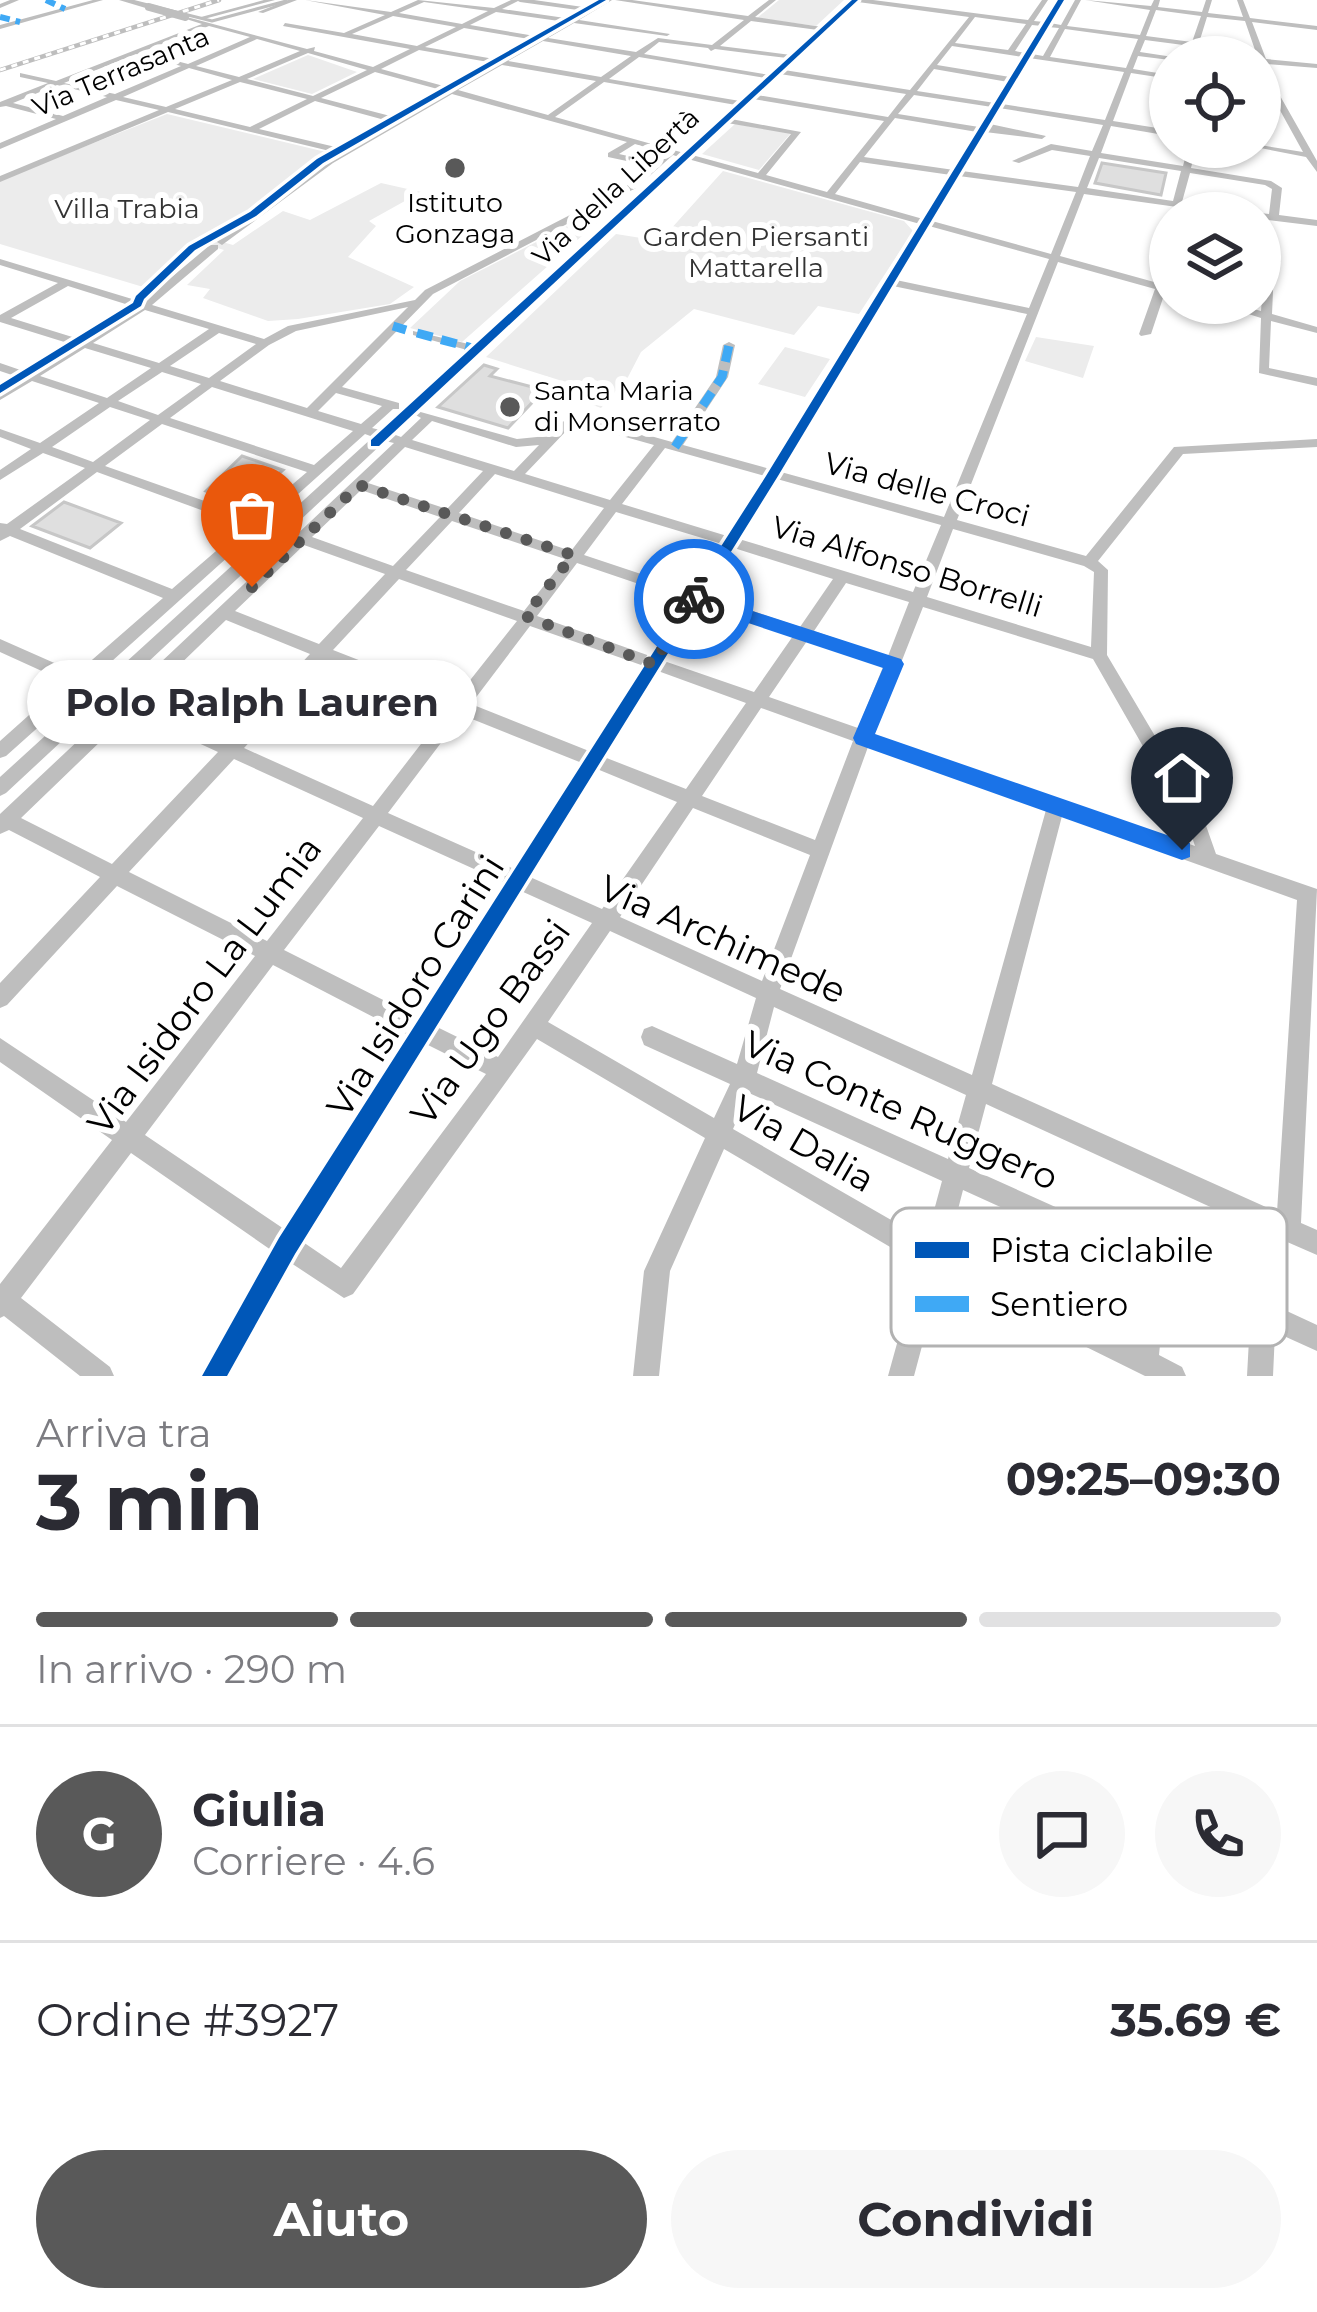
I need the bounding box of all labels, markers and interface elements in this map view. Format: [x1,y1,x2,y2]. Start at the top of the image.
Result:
street label: Via Terrasanta [27,19,214,124]
map controls [1149,36,1281,324]
button: locate [1149,36,1281,168]
street label: Via della Libertà [525,101,706,272]
marker: Istituto Gonzaga [442,155,468,181]
place label: Istituto Gonzaga [395,186,515,250]
park label: Villa Trabia [54,192,200,225]
button: layers [1149,192,1281,324]
park label: Garden Piersanti Mattarella [643,220,869,284]
place label: Santa Maria di Monserrato [534,374,721,438]
marker: Santa Maria di Monserrato [497,394,523,420]
street label: Via delle Croci [820,444,1034,535]
pin [201,464,303,587]
icon: bag [219,482,285,548]
street label: Via Alfonso Borrelli [767,508,1047,625]
courier [634,539,754,659]
icon: bike [661,566,727,632]
callout: Polo Ralph Lauren [27,659,477,743]
text: Polo Ralph Lauren [65,678,439,726]
pin [1131,727,1233,850]
icon: home [1149,745,1215,811]
street label: Via Isidoro La Lumia [77,827,331,1143]
street label: Via Isidoro Carini [317,847,513,1125]
street label: Via Archimede [593,865,853,1013]
street label: Via Ugo Bassi [401,911,579,1133]
street label: Via Conte Ruggero [737,1021,1065,1199]
street label: Via Dalia [725,1085,883,1201]
legend [891,1208,1287,1346]
text: Pista ciclabile [990,1230,1213,1270]
text: Sentiero [990,1284,1128,1324]
text: Arriva tra [36,1409,212,1457]
text: 09:25–09:30 [1006,1451,1281,1506]
text: 3 min [36,1454,263,1550]
text: In arrivo · 290 m [36,1645,347,1693]
button: chat [999,1771,1125,1897]
button: phone [1155,1771,1281,1897]
text: Giulia [192,1782,326,1837]
text: G [82,1806,116,1861]
text: Corriere · 4.6 [192,1837,435,1885]
text: Ordine #3927 [36,1992,339,2047]
text: 35.69 € [1110,1992,1281,2047]
button: Aiuto [36,2150,647,2288]
button: Condividi [671,2150,1281,2288]

